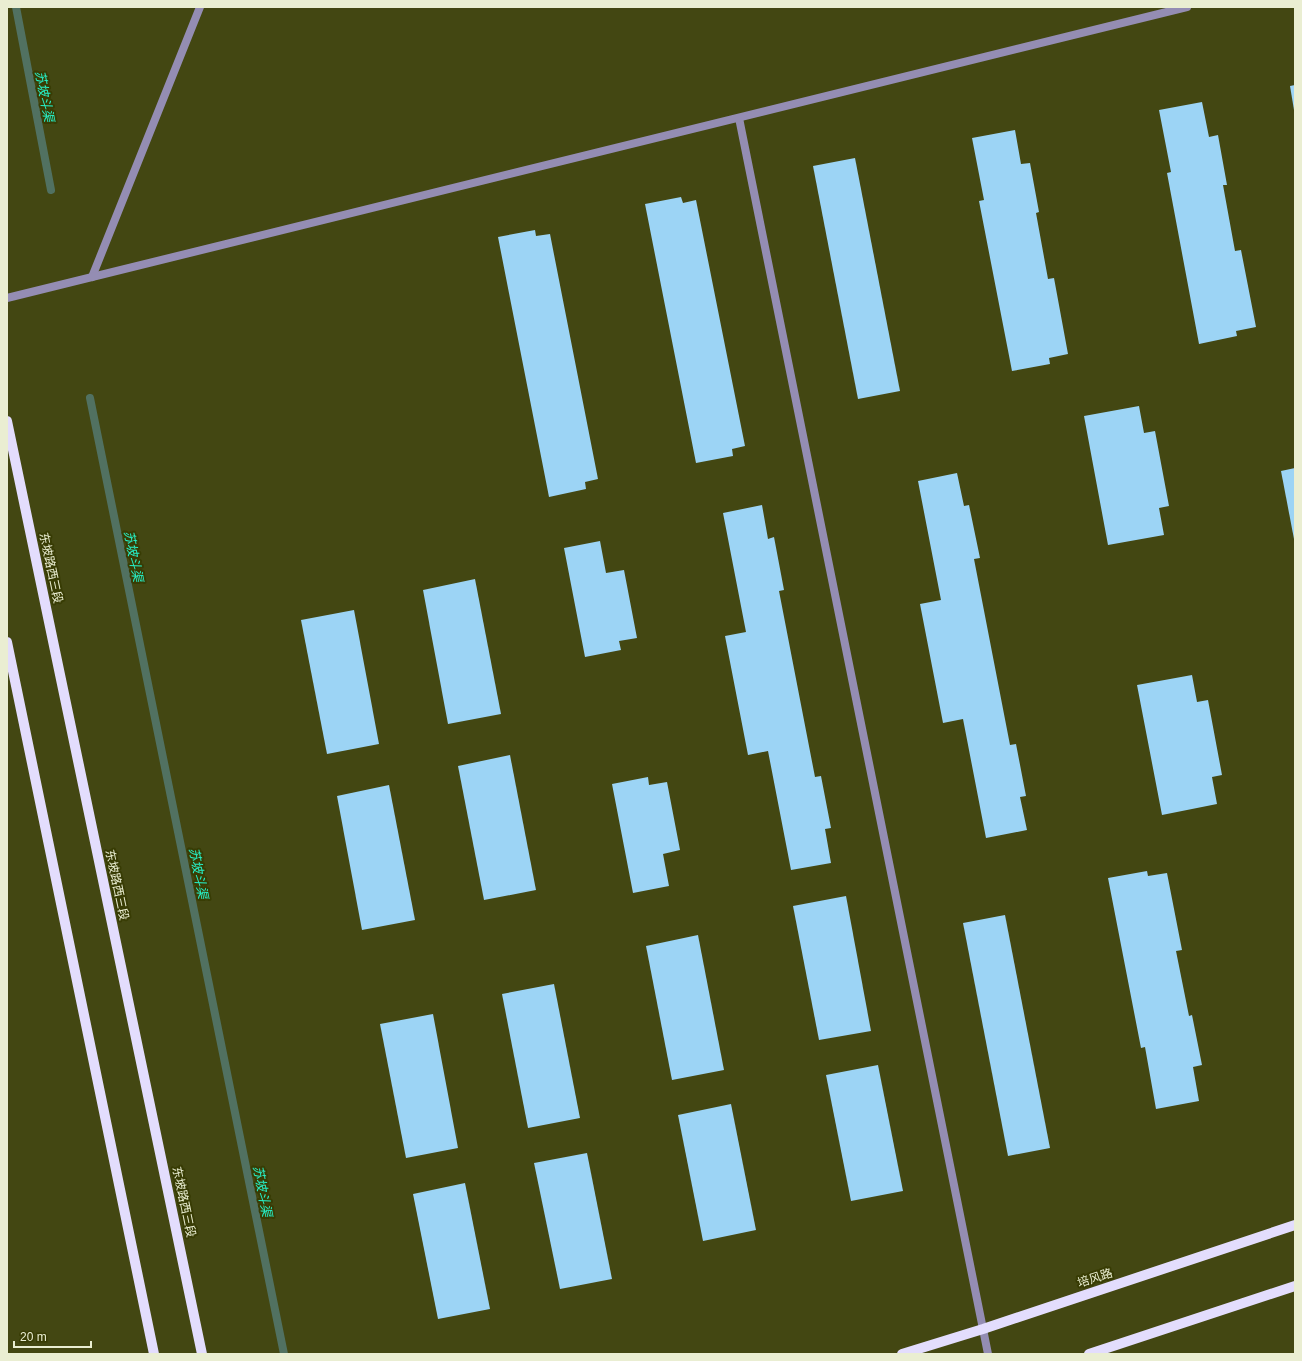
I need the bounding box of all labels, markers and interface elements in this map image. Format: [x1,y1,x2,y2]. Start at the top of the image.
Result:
water label: 苏坡斗渠 [32,69,57,125]
water label: 苏坡斗渠 [121,529,146,585]
street label: 东坡路西三段 [37,531,65,605]
water label: 苏坡斗渠 [186,846,211,902]
street label: 东坡路西三段 [103,848,131,922]
water label: 苏坡斗渠 [250,1164,275,1220]
street label: 东坡路西三段 [170,1165,198,1239]
street label: 培风路 [1076,1266,1114,1290]
scale bar [14,1323,91,1349]
text: 20 m [20,1330,47,1344]

